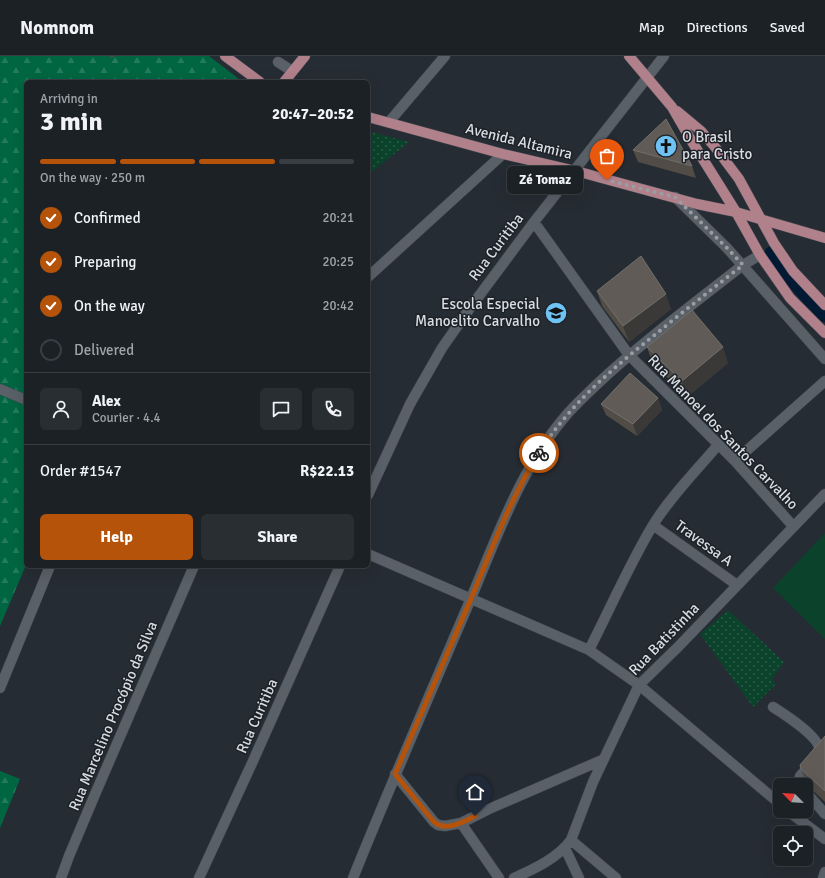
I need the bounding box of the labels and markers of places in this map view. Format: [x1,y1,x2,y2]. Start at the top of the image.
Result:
place label: O Brasil para Cristo [682,128,752,163]
church icon: O Brasil para Cristo [653,133,679,159]
pin [590,139,624,180]
callout: Zé Tomaz [507,166,583,194]
place label: Escola Especial Manoelito Carvalho [415,295,540,330]
school or university icon: Escola Especial Manoelito Carvalho [543,300,569,326]
pin [458,775,492,816]

